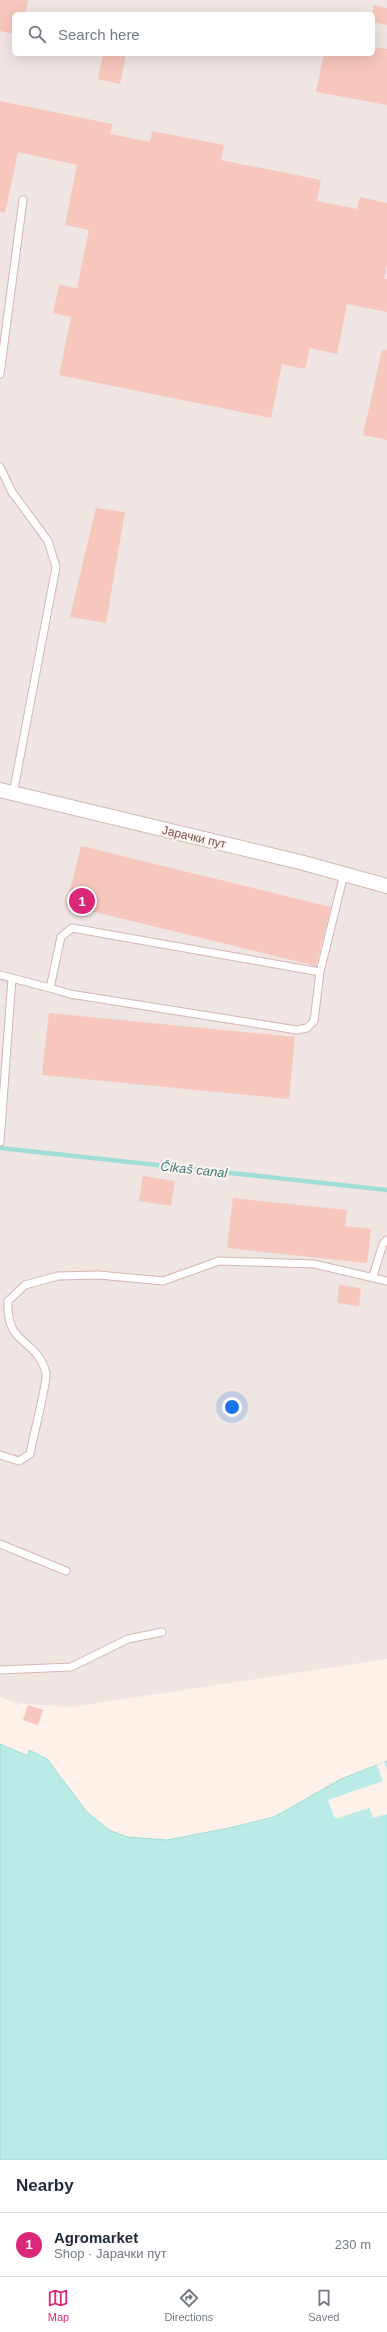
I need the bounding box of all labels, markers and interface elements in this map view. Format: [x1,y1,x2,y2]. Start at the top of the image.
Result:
search box [12,12,375,56]
icon: search [26,23,48,45]
text: Search here [58,26,140,43]
street label: Јарачки пут [161,823,228,851]
pin: 1 [69,886,95,916]
water label: Čikaš canal [160,1159,229,1181]
your location [222,1397,242,1417]
text: Nearby [16,2176,74,2195]
text: Agromarket [54,2229,138,2246]
text: 1 [25,2237,33,2252]
text: 230 m [335,2237,371,2252]
text: Shop · Јарачки пут [54,2246,167,2261]
tab: Map [47,2287,69,2323]
tab: Directions [164,2287,213,2323]
tab: Saved [308,2287,339,2323]

